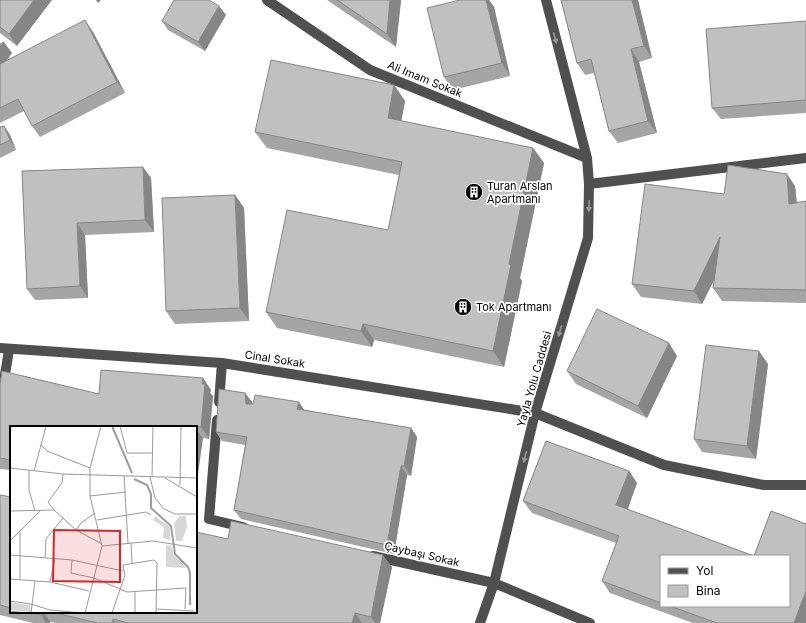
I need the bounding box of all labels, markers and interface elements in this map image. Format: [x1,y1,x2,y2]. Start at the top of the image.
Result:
one-way arrow [553,32,559,44]
street label: Ali Imam Sokak [386,58,464,100]
place label: Turan Arslan Apartmanı [487,179,553,206]
building icon: Turan Arslan Apartmanı [464,182,484,202]
one-way arrow [586,200,592,213]
building icon: Tok Apartmanı [453,297,473,317]
place label: Tok Apartmanı [476,300,551,314]
one-way arrow [557,326,563,338]
street label: Yayla Yolu Caddesi [514,330,554,428]
street label: Cinal Sokak [244,347,306,371]
inset map [10,426,197,613]
one-way arrow [521,450,527,463]
street label: Çaybaşı Sokak [383,539,461,569]
legend [660,555,790,607]
text: Yol [696,563,713,578]
text: Bina [696,583,721,598]

